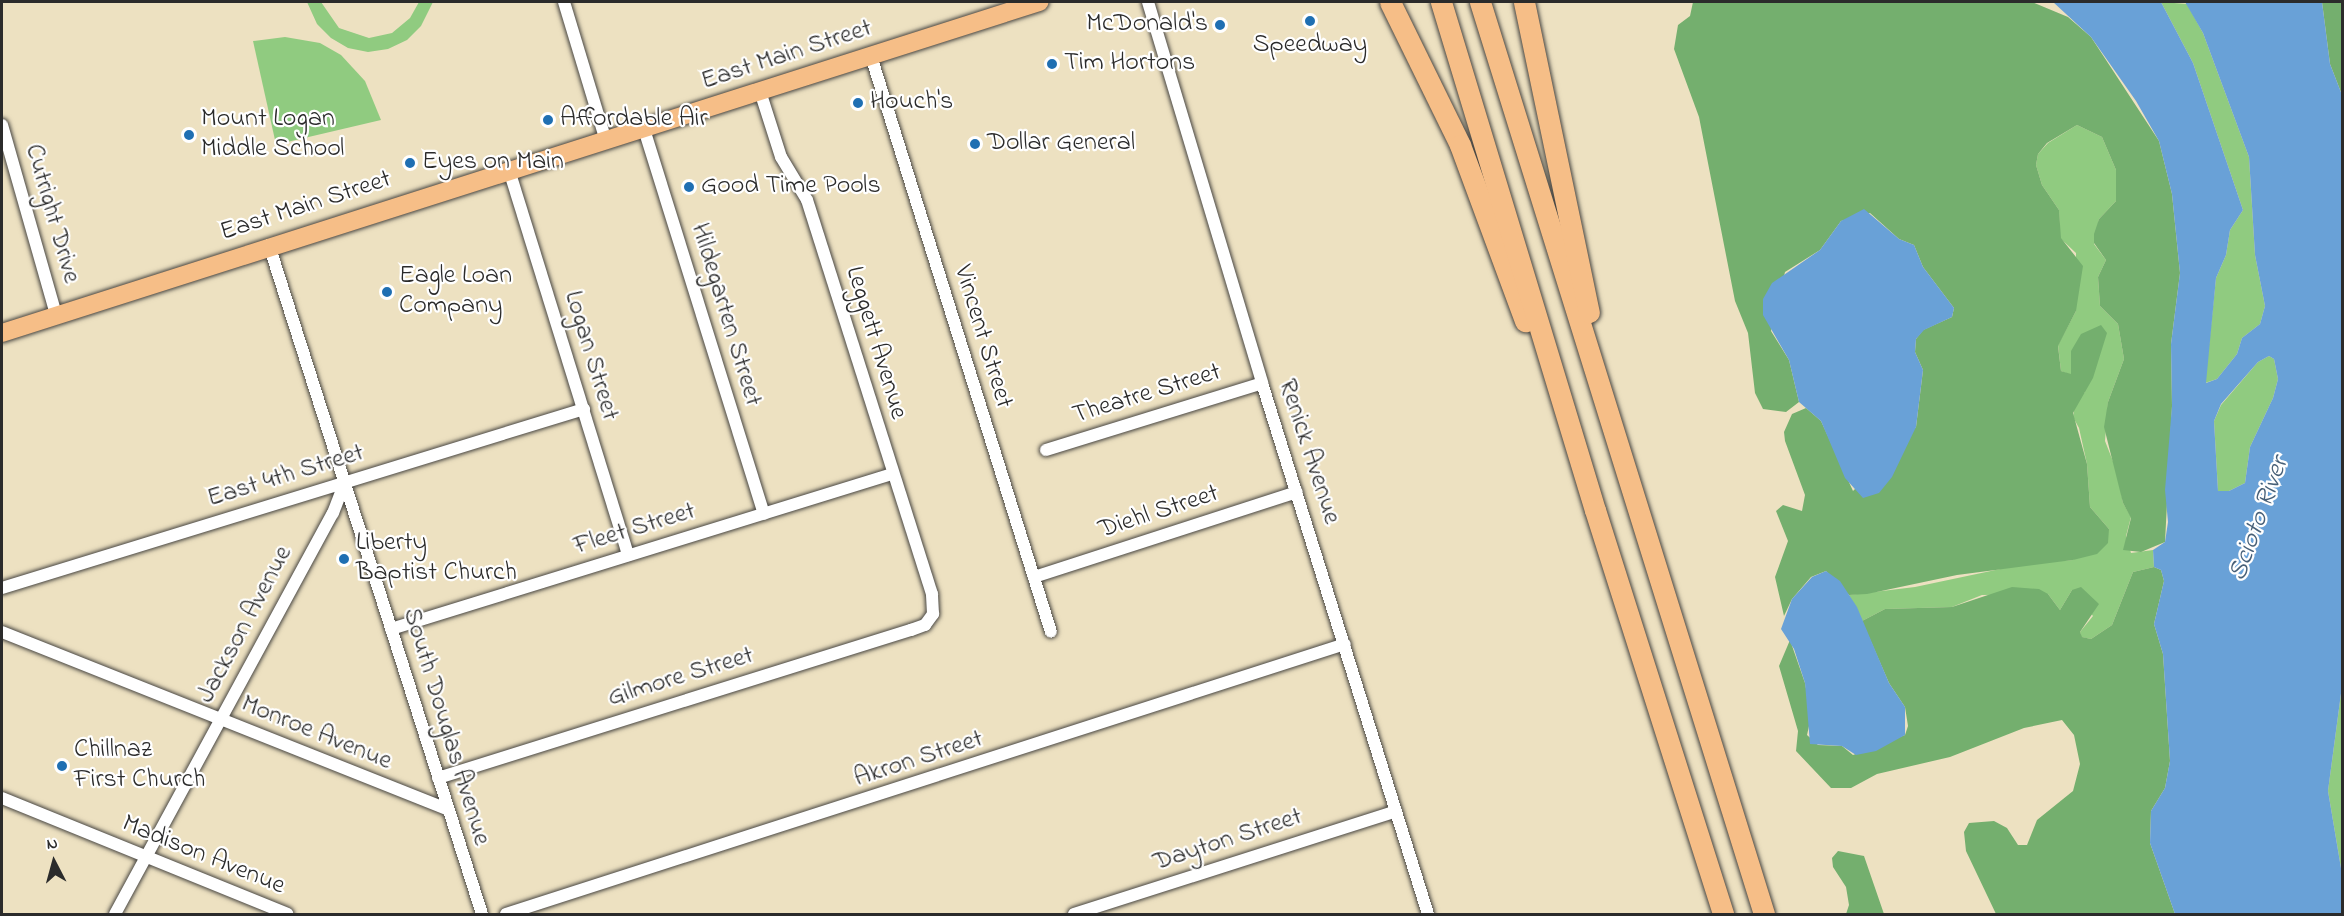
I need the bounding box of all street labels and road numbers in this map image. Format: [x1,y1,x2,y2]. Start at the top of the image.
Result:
street label: East Main Street [698,14,876,98]
street label: Cutright Drive [16,141,86,287]
street label: East Main Street [217,165,395,249]
street label: Hildegarten Street [682,220,768,410]
street label: Vincent Street [945,262,1019,412]
street label: Leggett Avenue [837,263,913,423]
street label: Logan Street [556,288,624,424]
street label: Theatre Street [1069,358,1225,432]
street label: Renick Avenue [1270,376,1346,528]
street label: East 4th Street [204,438,368,516]
street label: Diehl Street [1095,479,1223,547]
street label: Fleet Street [571,497,699,563]
street label: Jackson Avenue [192,541,300,709]
street label: South Douglas Avenue [394,605,496,849]
street label: Gilmore Street [604,641,758,715]
street label: Monroe Avenue [236,690,396,778]
street label: Akron Street [851,724,987,796]
street label: Dayton Street [1150,802,1306,880]
street label: Madison Avenue [117,809,289,903]

